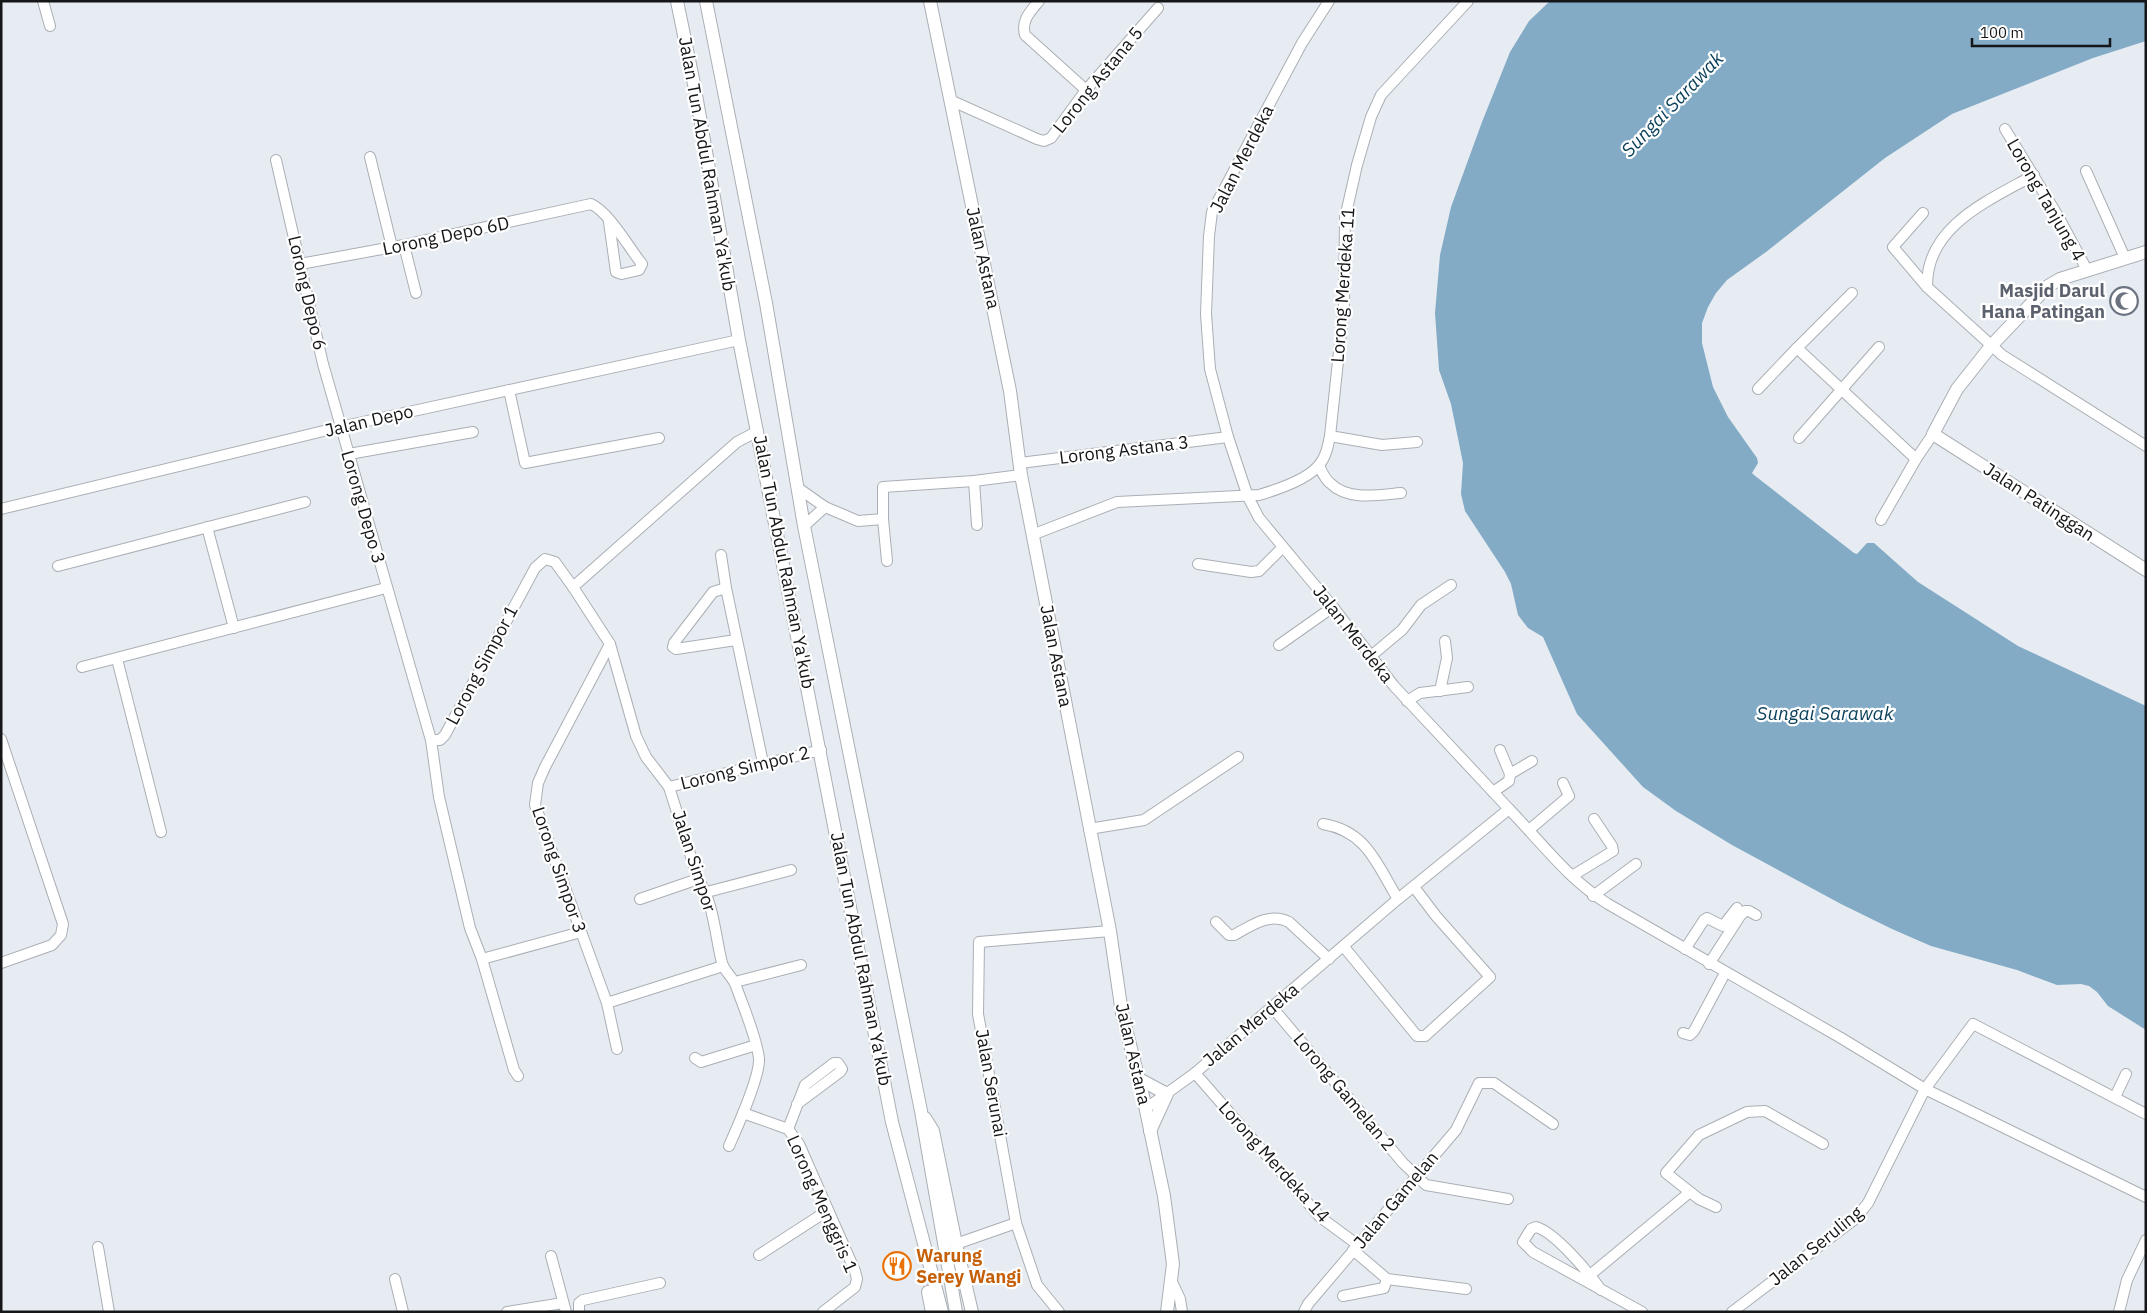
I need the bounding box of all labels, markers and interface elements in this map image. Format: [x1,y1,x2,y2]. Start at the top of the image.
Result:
scale bar [1972,15,2110,47]
street label: Lorong Astana 5 [1048,22,1148,138]
text: 100 m [1980,23,2024,42]
street label: Jalan Tun Abdul Rahman Ya'kub [674,35,741,293]
water label: Sungai Sarawak [1616,46,1729,162]
street label: Jalan Merdeka [1204,101,1279,217]
street label: Lorong Tanjung 4 [2002,134,2091,265]
street label: Jalan Astana [961,205,1006,311]
street label: Lorong Merdeka 11 [1326,207,1359,363]
street label: Lorong Depo 6D [380,211,511,260]
street label: Lorong Depo 6 [283,233,332,352]
place label: Masjid Darul Hana Patingan [1981,279,2106,323]
mosque icon: Masjid Darul Hana Patingan [2109,286,2139,316]
street label: Jalan Depo [322,399,415,442]
street label: Lorong Astana 3 [1058,430,1190,469]
street label: Jalan Tun Abdul Rahman Ya'kub [749,433,820,691]
street label: Lorong Depo 3 [336,447,391,566]
street label: Jalan Patinggan [1979,457,2099,546]
street label: Jalan Merdeka [1308,580,1399,688]
street label: Lorong Simpor 1 [440,601,523,729]
street label: Jalan Astana [1035,603,1078,709]
water label: Sungai Sarawak [1756,701,1895,725]
street label: Lorong Simpor 2 [678,740,812,795]
street label: Lorong Simpor 3 [527,804,592,936]
street label: Jalan Simpor [667,807,722,915]
street label: Jalan Tun Abdul Rahman Ya'kub [826,830,897,1088]
street label: Jalan Merdeka [1198,978,1304,1071]
street label: Jalan Astana [1111,1001,1156,1107]
street label: Jalan Serunai [971,1027,1012,1139]
street label: Lorong Gamelan 2 [1288,1028,1400,1155]
street label: Lorong Merdeka 14 [1214,1096,1335,1227]
street label: Lorong Menggris 1 [782,1131,863,1276]
street label: Jalan Gamelan [1348,1146,1443,1253]
street label: Jalan Seruling [1764,1200,1868,1290]
place label: Warung Serey Wangi [916,1244,1021,1288]
restaurant icon: Warung Serey Wangi [882,1251,912,1281]

